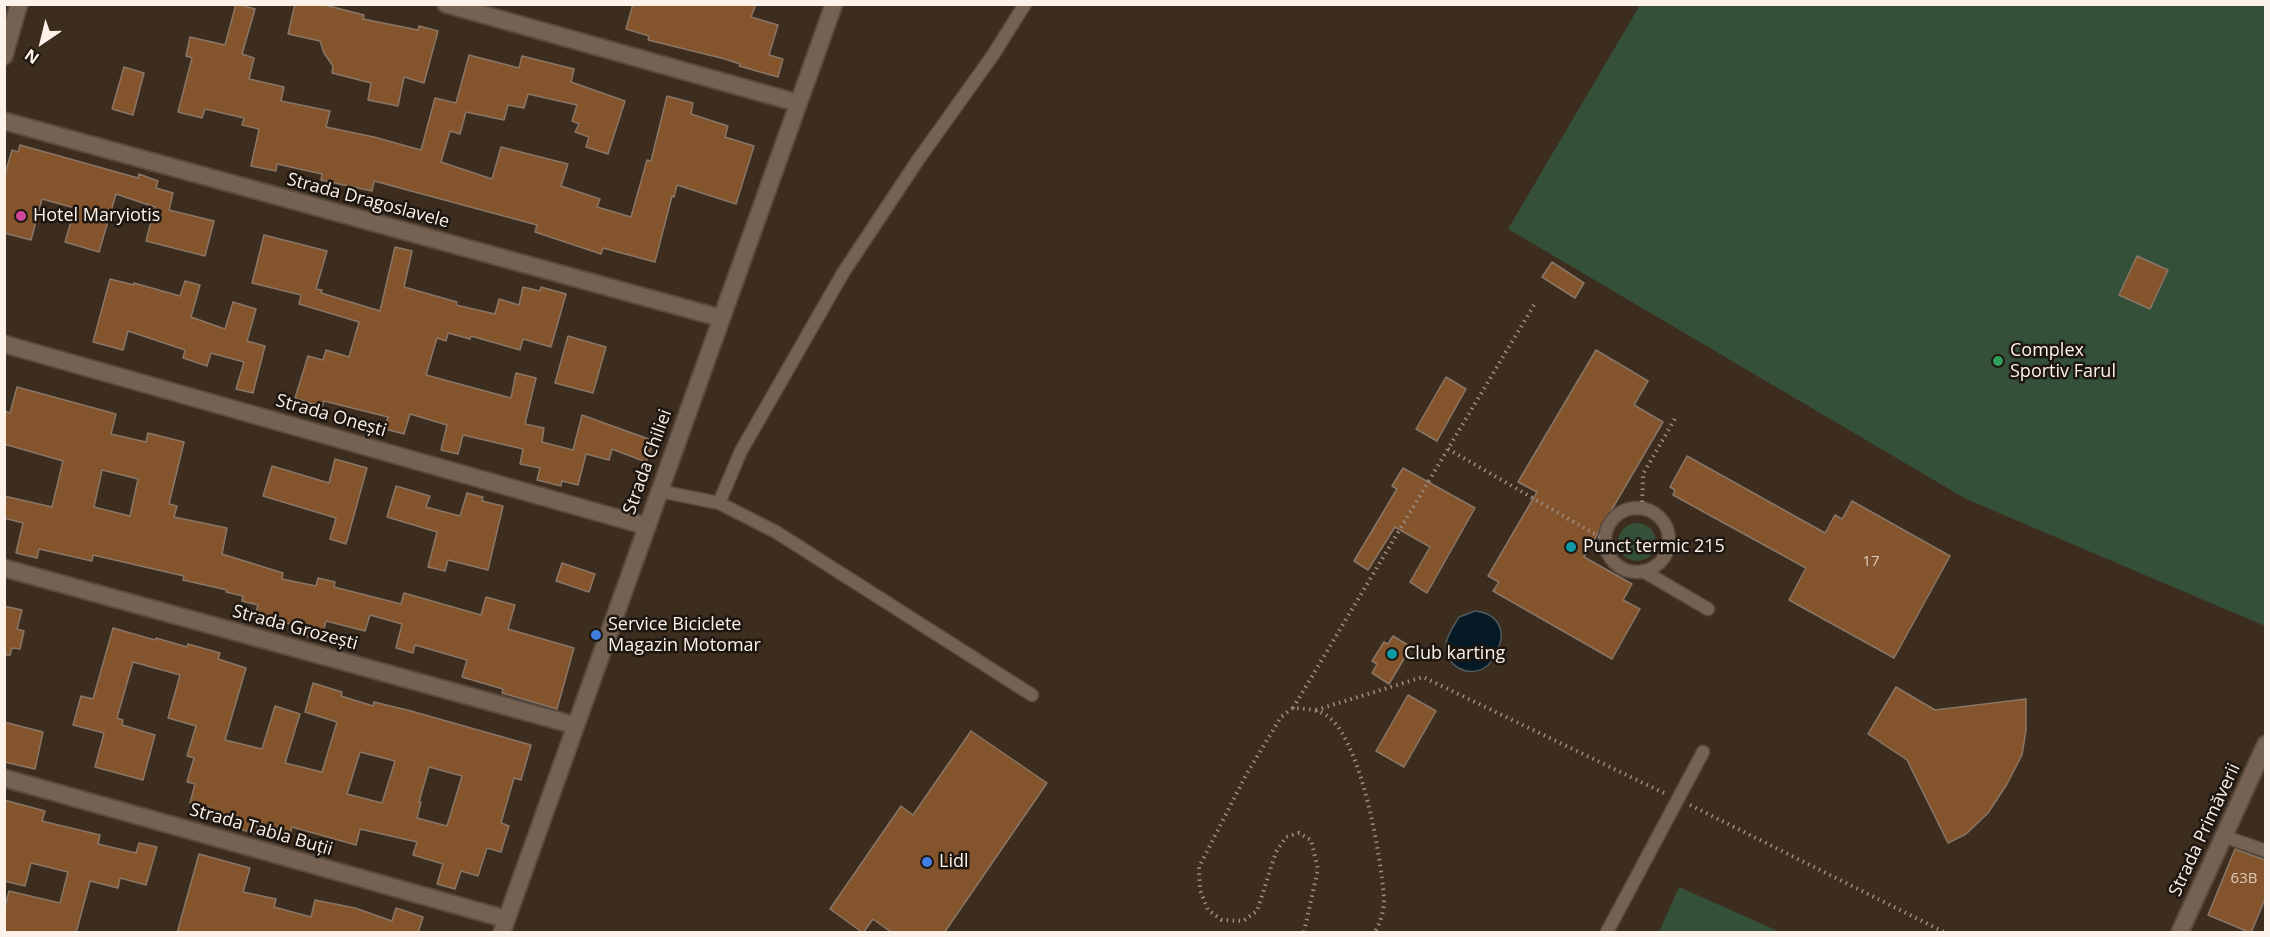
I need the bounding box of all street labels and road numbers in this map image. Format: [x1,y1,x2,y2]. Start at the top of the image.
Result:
street label: Strada Dragoslavele [284,169,452,233]
street label: Strada Onești [273,390,389,442]
street label: Strada Chiliei [619,407,677,517]
street label: Strada Grozești [230,601,360,655]
street label: Strada Primăverii [2165,760,2245,900]
street label: Strada Tabla Buții [187,799,335,861]

